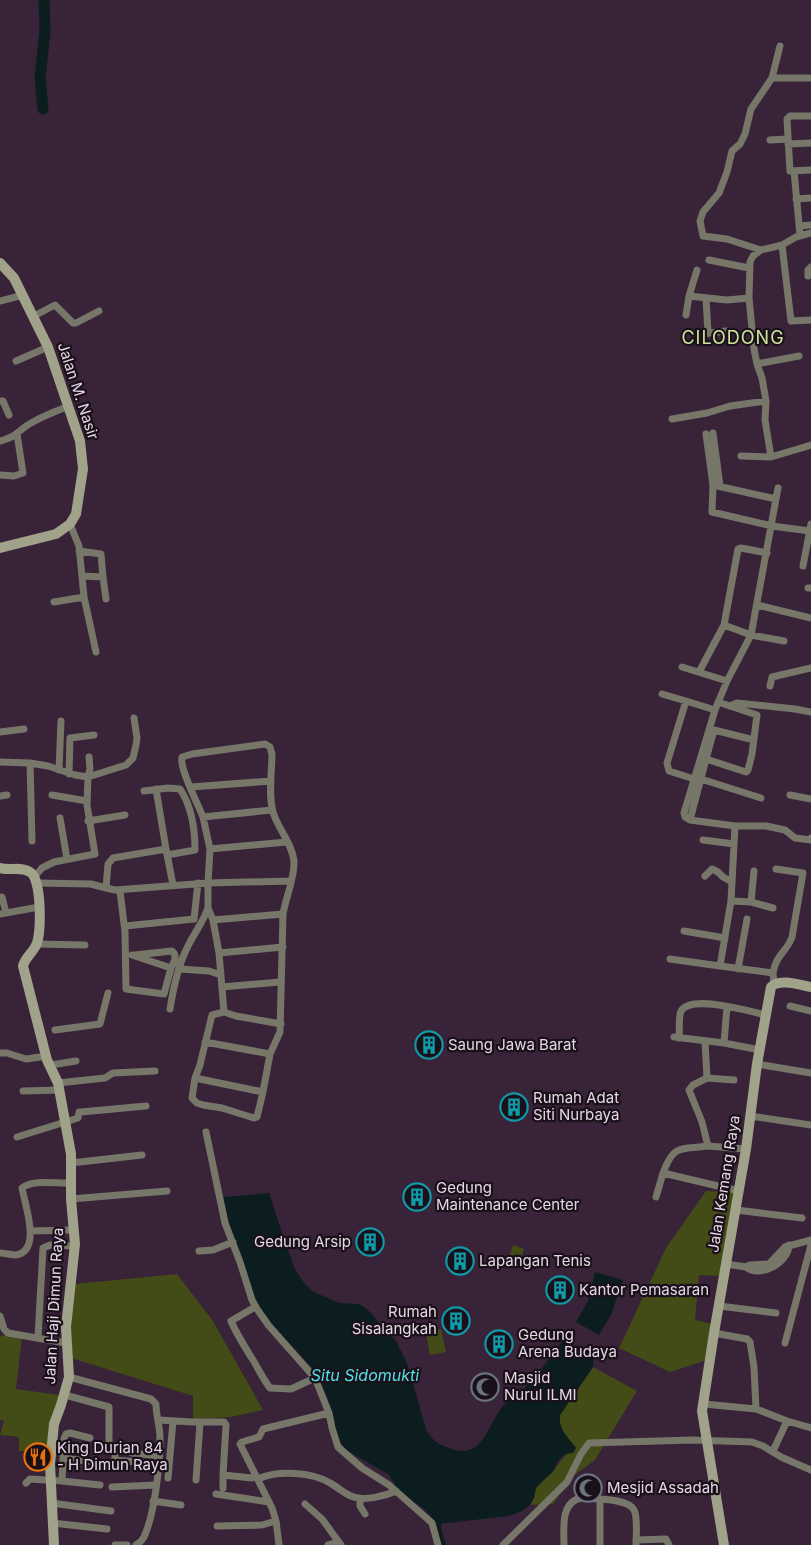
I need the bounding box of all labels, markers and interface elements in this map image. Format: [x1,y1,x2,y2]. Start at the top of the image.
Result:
district label: CILODONG [681,327,785,348]
street label: Jalan M. Nasir [54,340,103,442]
building icon: Saung Jawa Barat [414,1030,444,1060]
place label: Saung Jawa Barat [448,1035,576,1054]
place label: Rumah Adat Siti Nurbaya [533,1088,619,1124]
building icon: Rumah Adat Siti Nurbaya [499,1092,529,1122]
street label: Jalan Kemang Raya [703,1114,744,1254]
place label: Gedung Maintenance Center [436,1178,580,1214]
building icon: Gedung Maintenance Center [402,1182,432,1212]
street label: Jalan Haji Dimun Raya [40,1227,67,1385]
building icon: Gedung Arsip [355,1227,385,1257]
place label: Gedung Arsip [254,1232,351,1251]
building icon: Lapangan Tenis [445,1246,475,1276]
place label: Lapangan Tenis [479,1251,591,1270]
building icon: Kantor Pemasaran [545,1275,575,1305]
place label: Kantor Pemasaran [579,1280,709,1299]
place label: Rumah Sisalangkah [352,1302,437,1338]
building icon: Rumah Sisalangkah [441,1306,471,1336]
place label: Gedung Arena Budaya [518,1325,617,1361]
building icon: Gedung Arena Budaya [484,1329,514,1359]
water label: Situ Sidomukti [311,1365,420,1385]
place label: Masjid Nurul ILMI [504,1368,577,1404]
mosque icon: Masjid Nurul ILMI [470,1372,500,1402]
place label: King Durian 84 - H Dimun Raya [57,1438,168,1474]
restaurant icon: King Durian 84 - H Dimun Raya [23,1442,53,1472]
mosque icon: Mesjid Assadah [573,1473,603,1503]
place label: Mesjid Assadah [607,1478,719,1497]

